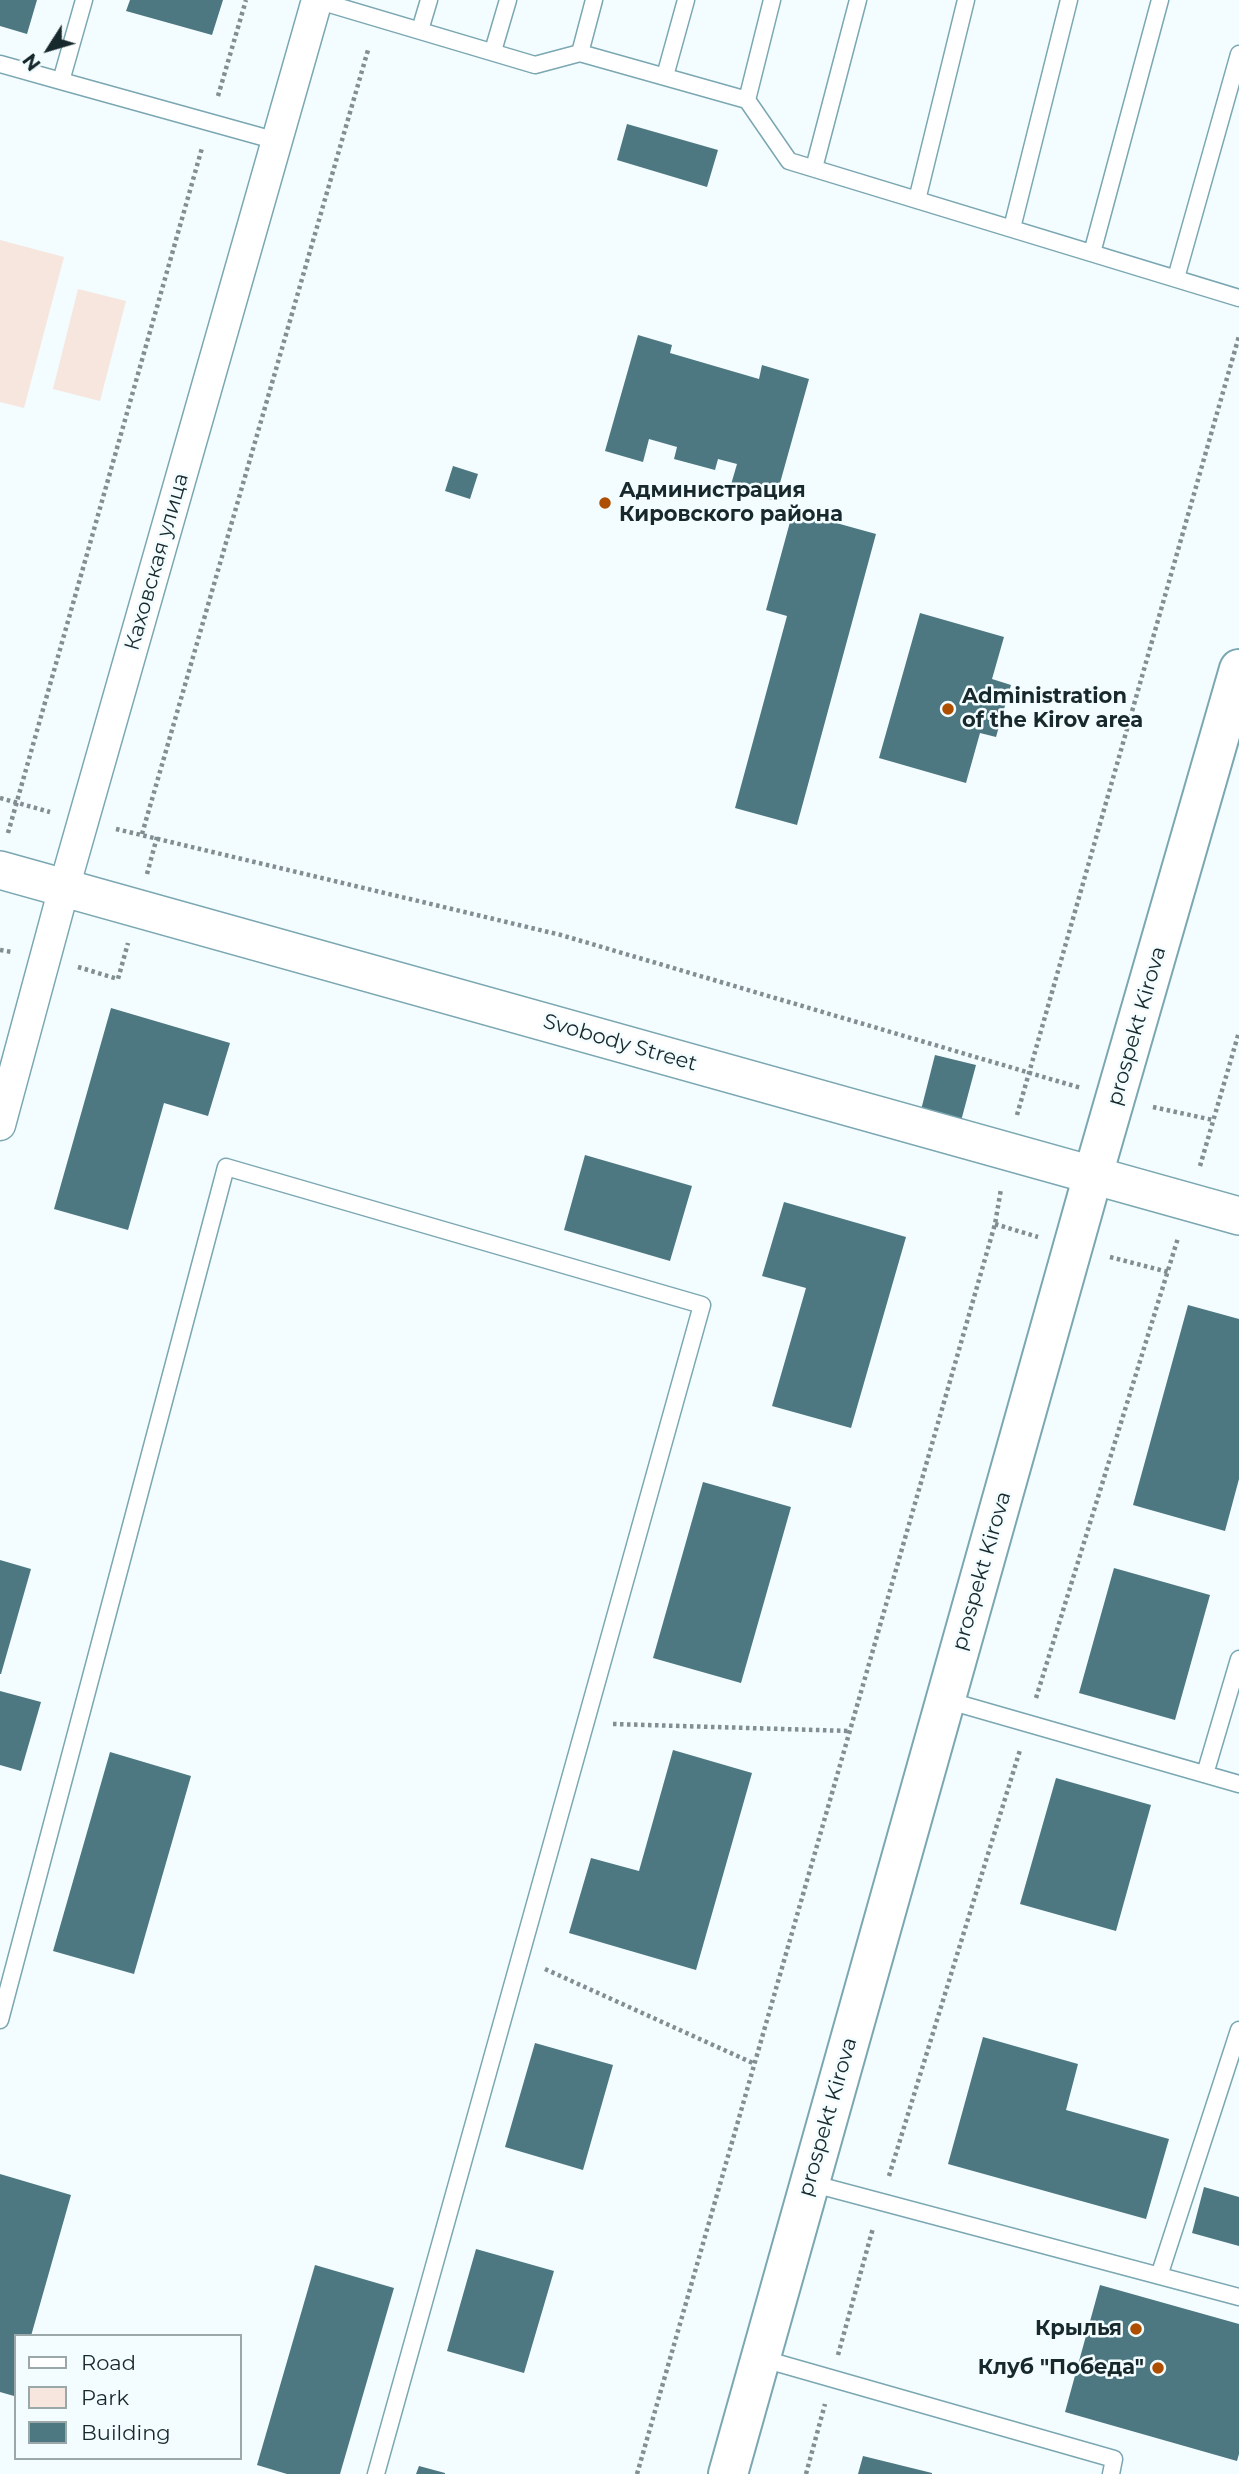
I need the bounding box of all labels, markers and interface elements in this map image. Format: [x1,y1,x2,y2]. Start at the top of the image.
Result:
north arrow [14,14,84,84]
text: N [18,49,46,75]
street label: Каховская улица [120,470,194,654]
place label: Администрация Кировского района [619,478,843,528]
marker: Администрация Кировского района [597,495,613,511]
place label: Administration of the Kirov area [962,684,1143,734]
marker: Administration of the Kirov area [940,701,956,717]
street label: prospekt Kirova [1102,944,1172,1108]
street label: Svobody Street [540,1009,700,1077]
street label: prospekt Kirova [947,1489,1017,1653]
street label: prospekt Kirova [793,2035,863,2199]
place label: Крылья [1035,2316,1122,2342]
marker: Крылья [1128,2321,1144,2337]
legend [14,2334,242,2460]
text: Road [81,2350,136,2375]
place label: Клуб "Победа" [978,2355,1144,2381]
marker: Клуб "Победа" [1150,2360,1166,2376]
text: Park [81,2385,129,2410]
text: Building [81,2420,171,2445]

